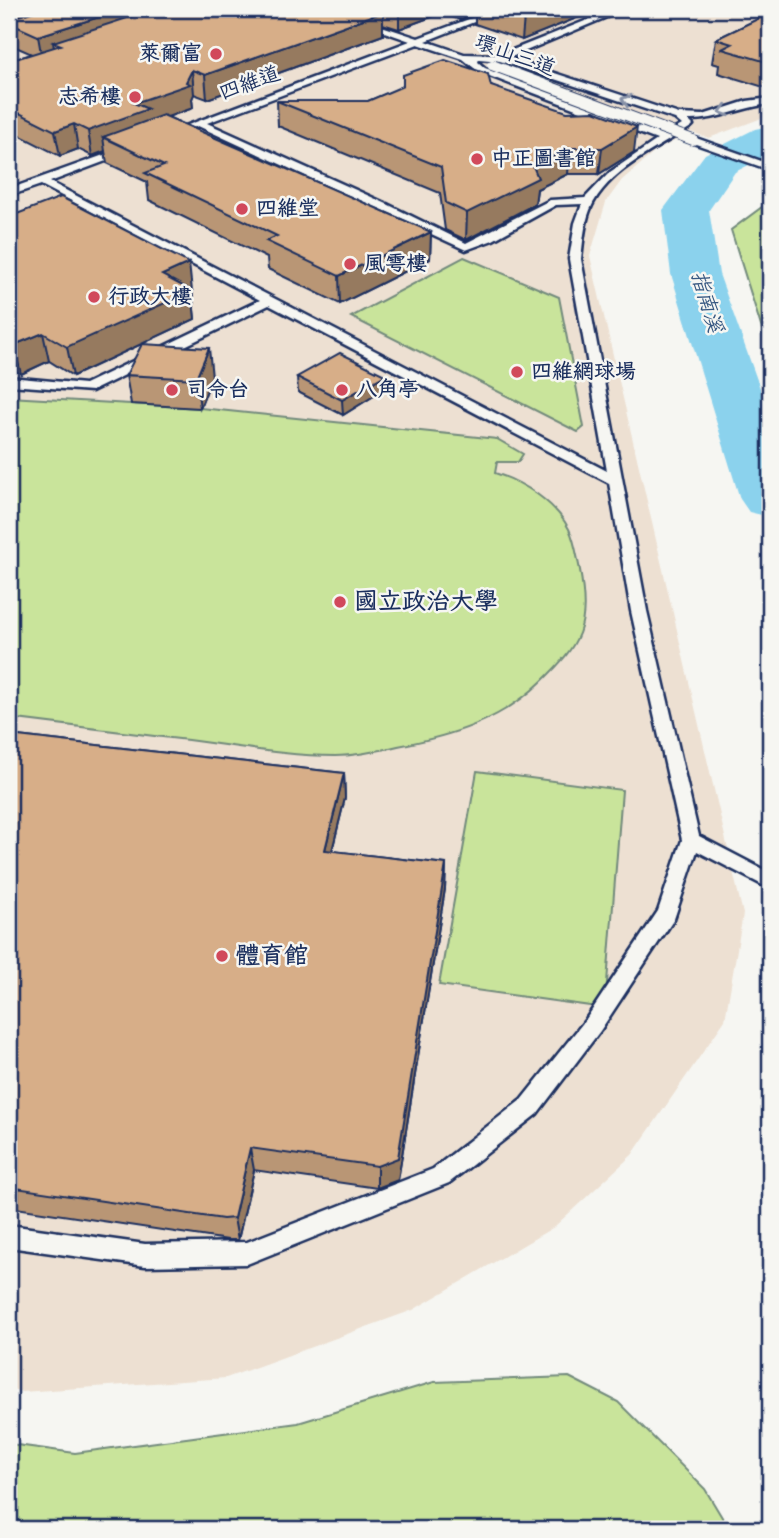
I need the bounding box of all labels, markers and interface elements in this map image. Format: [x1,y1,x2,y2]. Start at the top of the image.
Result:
street label: 環山三道 [470,26,560,86]
place label: 萊爾富 [139,38,202,71]
marker: 萊爾富 [208,46,224,62]
street label: 四維道 [215,58,285,110]
place label: 志希樓 [58,81,121,114]
marker: 志希樓 [127,89,143,105]
one-way arrow [620,94,632,108]
one-way arrow [719,102,731,117]
place label: 中正圖書館 [491,143,596,176]
marker: 中正圖書館 [469,151,485,167]
place label: 四維堂 [256,193,319,226]
marker: 四維堂 [234,201,250,217]
place label: 風雩樓 [364,248,427,281]
marker: 風雩樓 [342,256,358,272]
water label: 指南溪 [681,267,731,338]
place label: 行政大樓 [108,281,192,314]
marker: 行政大樓 [86,289,102,305]
place label: 四維網球場 [531,356,636,389]
marker: 四維網球場 [509,364,525,380]
place label: 司令台 [186,374,249,407]
place label: 八角亭 [356,374,419,407]
marker: 司令台 [164,382,180,398]
marker: 八角亭 [334,382,350,398]
place label: 國立政治大學 [354,583,498,622]
marker: 國立政治大學 [332,594,348,610]
place label: 體育館 [236,937,308,976]
marker: 體育館 [214,948,230,964]

